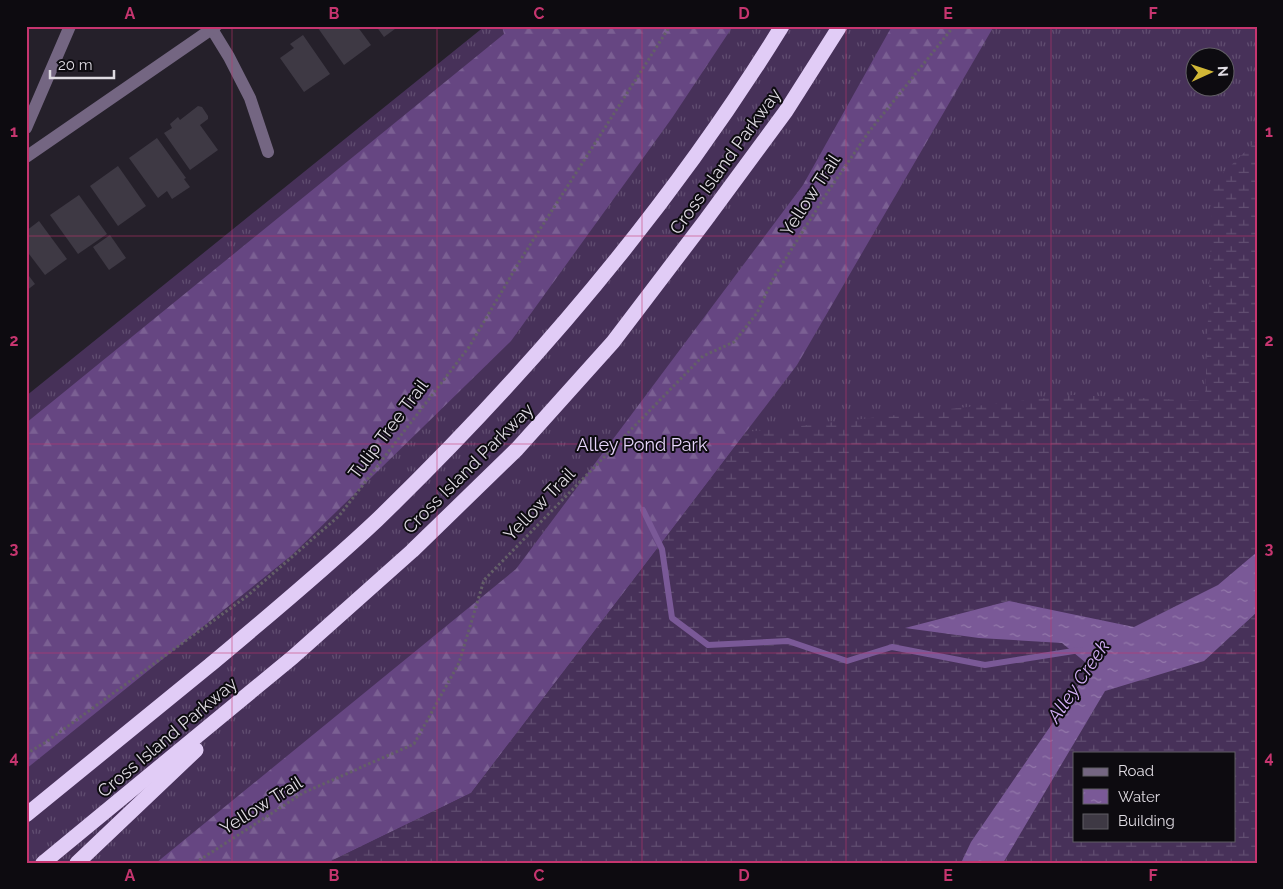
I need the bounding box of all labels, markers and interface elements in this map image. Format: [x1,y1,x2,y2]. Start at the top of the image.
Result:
text: A [125,4,136,23]
text: B [329,4,340,23]
text: C [534,4,545,23]
text: D [738,4,750,23]
text: E [943,4,953,23]
text: F [1148,4,1158,23]
scale bar [50,48,114,80]
north arrow [1186,48,1236,98]
text: 20 m [58,56,93,74]
text: N [1215,66,1231,77]
street label: Cross Island Parkway [665,84,785,238]
text: 1 [10,122,18,141]
text: 1 [1265,122,1273,141]
street label: Yellow Trail [776,150,844,240]
text: 2 [9,331,19,350]
text: 2 [1264,331,1274,350]
street label: Tulip Tree Trail [344,375,432,483]
street label: Cross Island Parkway [399,398,538,537]
park label: Alley Pond Park [577,434,708,455]
street label: Yellow Trail [499,463,579,545]
text: 3 [10,539,19,558]
text: 3 [1265,539,1274,558]
water label: Alley Creek [1042,635,1114,727]
street label: Cross Island Parkway [93,672,241,801]
text: 4 [9,748,19,767]
text: 4 [1264,748,1274,767]
legend [1073,752,1236,842]
text: Road [1118,762,1154,780]
street label: Yellow Trail [216,771,306,839]
text: Water [1118,788,1161,806]
text: Building [1118,812,1175,830]
text: A [125,866,136,885]
text: B [329,866,340,885]
text: C [534,866,545,885]
text: D [738,866,750,885]
text: E [943,866,953,885]
text: F [1148,866,1158,885]

